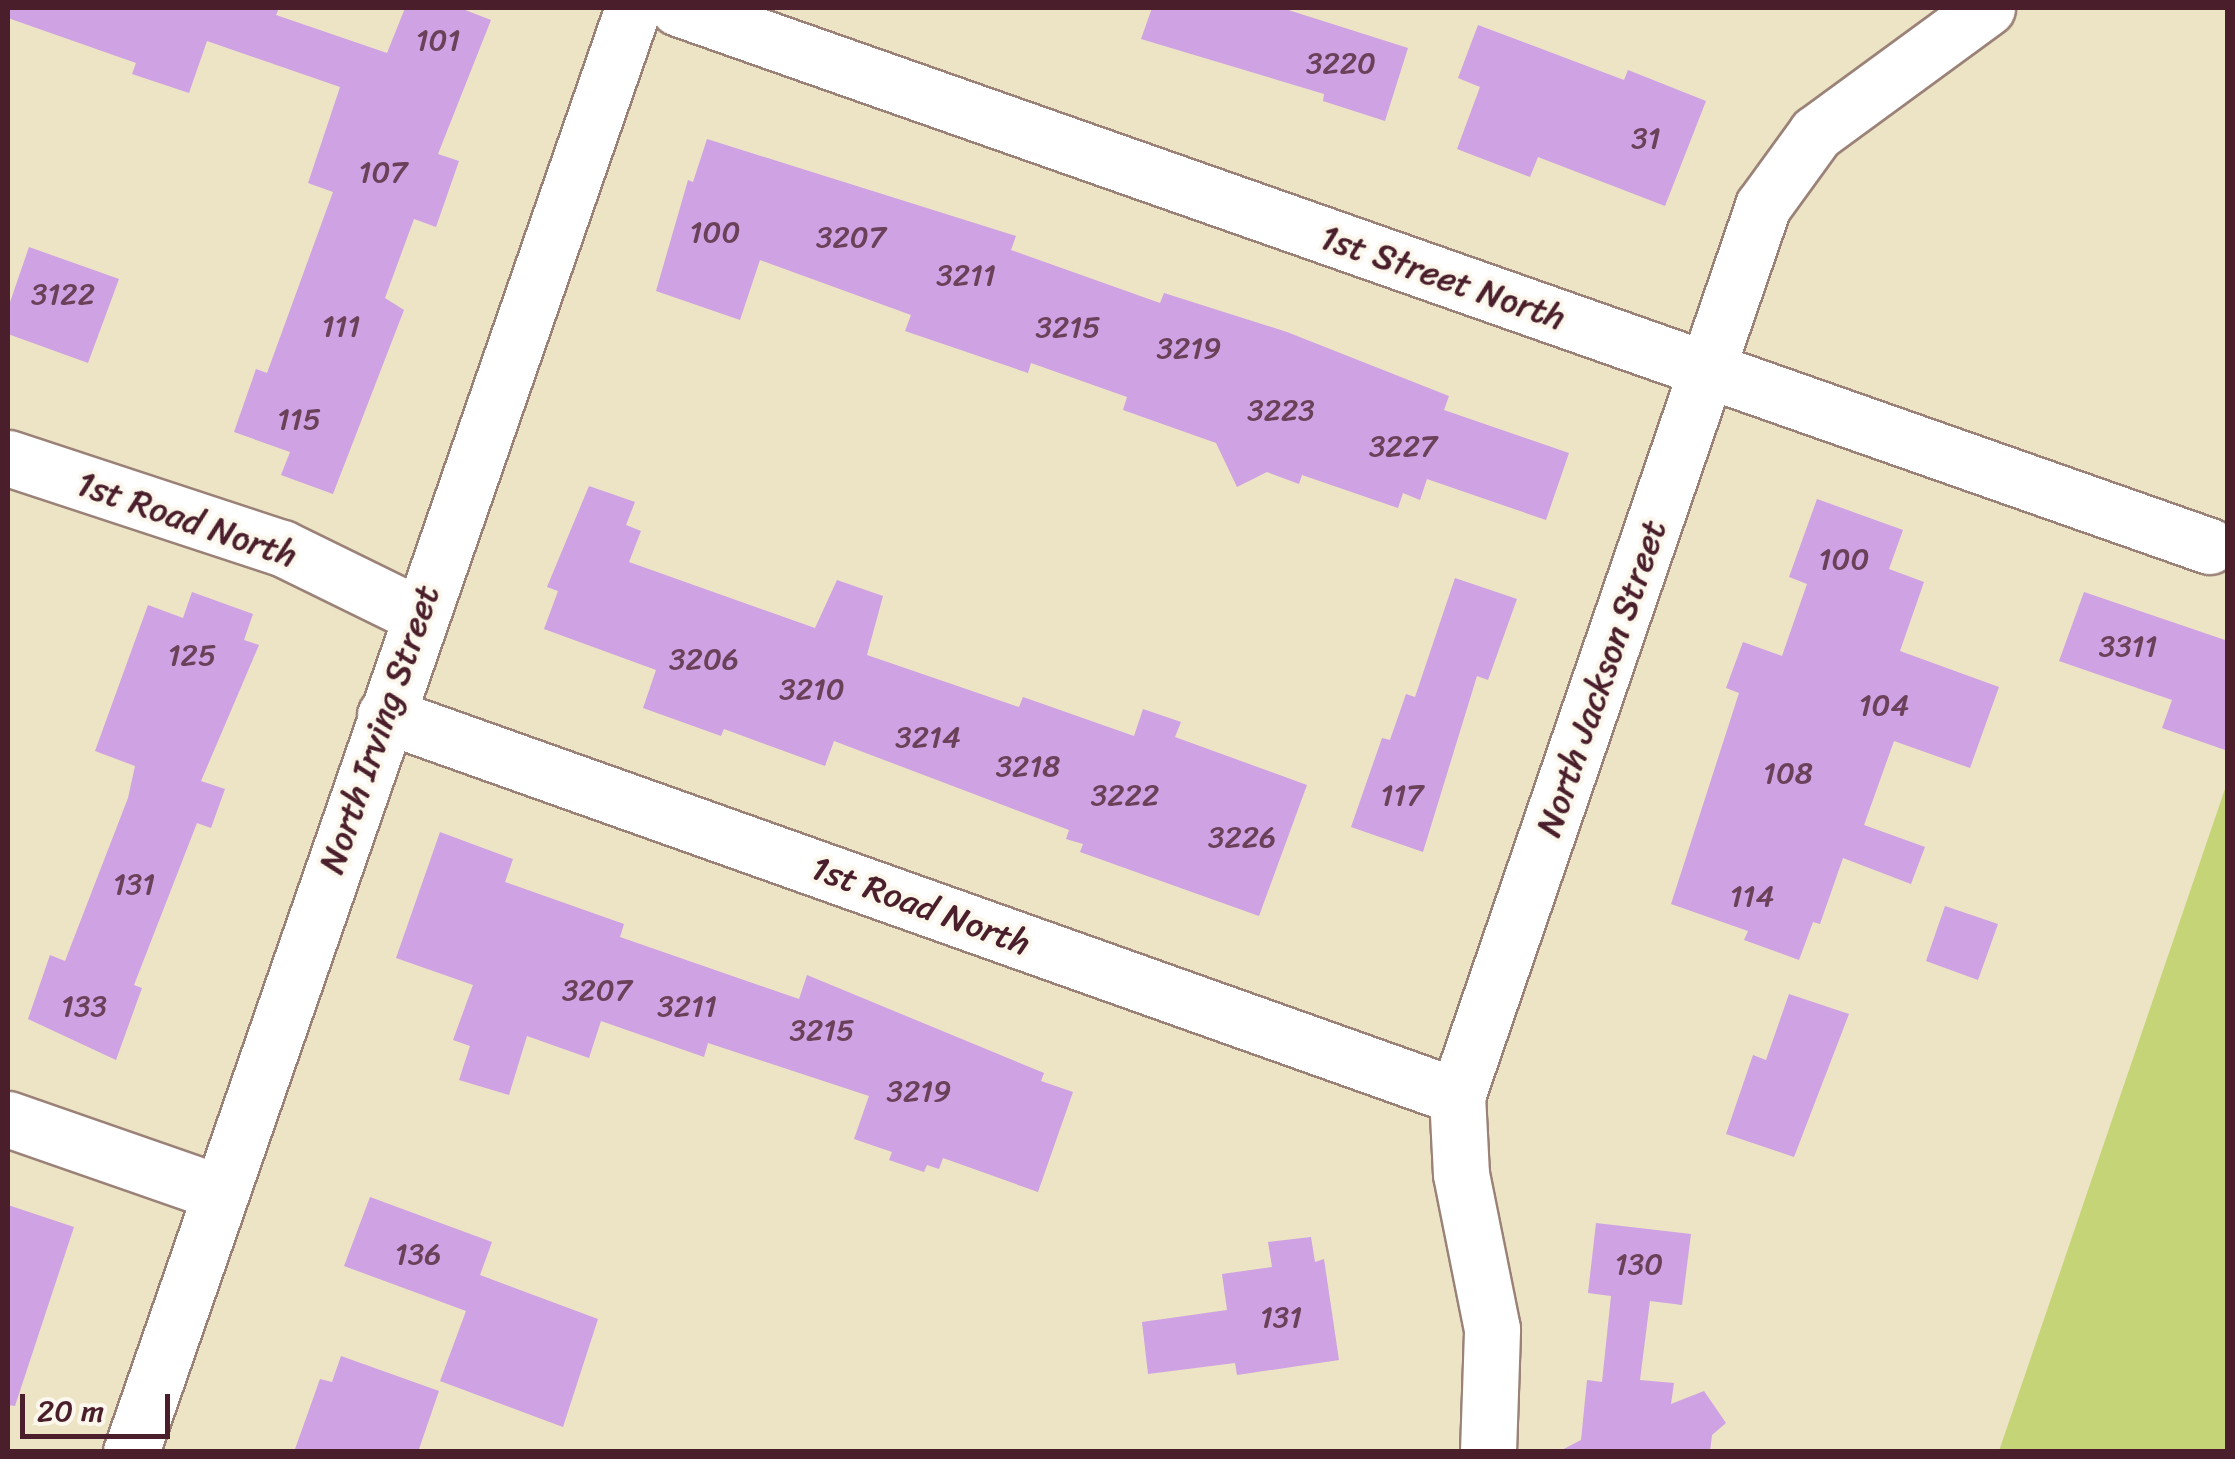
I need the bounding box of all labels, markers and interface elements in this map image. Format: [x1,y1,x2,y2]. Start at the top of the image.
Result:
house number: 101 [416,22,460,58]
house number: 3220 [1306,45,1376,81]
house number: 31 [1631,120,1661,156]
house number: 107 [359,154,407,190]
house number: 100 [690,214,740,250]
street label: 1st Street North [1315,215,1571,339]
house number: 3207 [816,219,886,255]
house number: 3211 [936,257,996,293]
house number: 3122 [31,276,95,312]
house number: 111 [322,308,360,344]
house number: 3215 [1036,309,1100,345]
house number: 3219 [1156,330,1222,366]
house number: 3223 [1247,392,1315,428]
house number: 115 [277,401,321,437]
house number: 3227 [1369,428,1437,464]
street label: 1st Road North [72,462,302,576]
street label: North Jackson Street [1527,515,1675,841]
house number: 100 [1819,541,1869,577]
street label: North Irving Street [310,580,448,878]
house number: 3311 [2099,628,2157,664]
house number: 125 [168,637,216,673]
house number: 3206 [669,641,739,677]
house number: 3210 [779,671,845,707]
house number: 104 [1859,687,1909,723]
house number: 3214 [895,719,961,755]
house number: 3218 [996,748,1060,784]
house number: 108 [1763,755,1813,791]
house number: 3222 [1091,777,1159,813]
house number: 117 [1381,777,1423,813]
house number: 3226 [1208,819,1276,855]
street label: 1st Road North [806,846,1036,964]
house number: 131 [113,866,155,902]
house number: 114 [1730,878,1774,914]
house number: 3207 [562,972,632,1008]
house number: 133 [61,988,107,1024]
house number: 3211 [657,988,717,1024]
house number: 3215 [790,1012,854,1048]
house number: 3219 [886,1073,952,1109]
house number: 136 [395,1236,441,1272]
house number: 130 [1615,1246,1663,1282]
house number: 131 [1260,1299,1302,1335]
scale bar [25,1374,175,1436]
text: 20 m [37,1384,104,1438]

